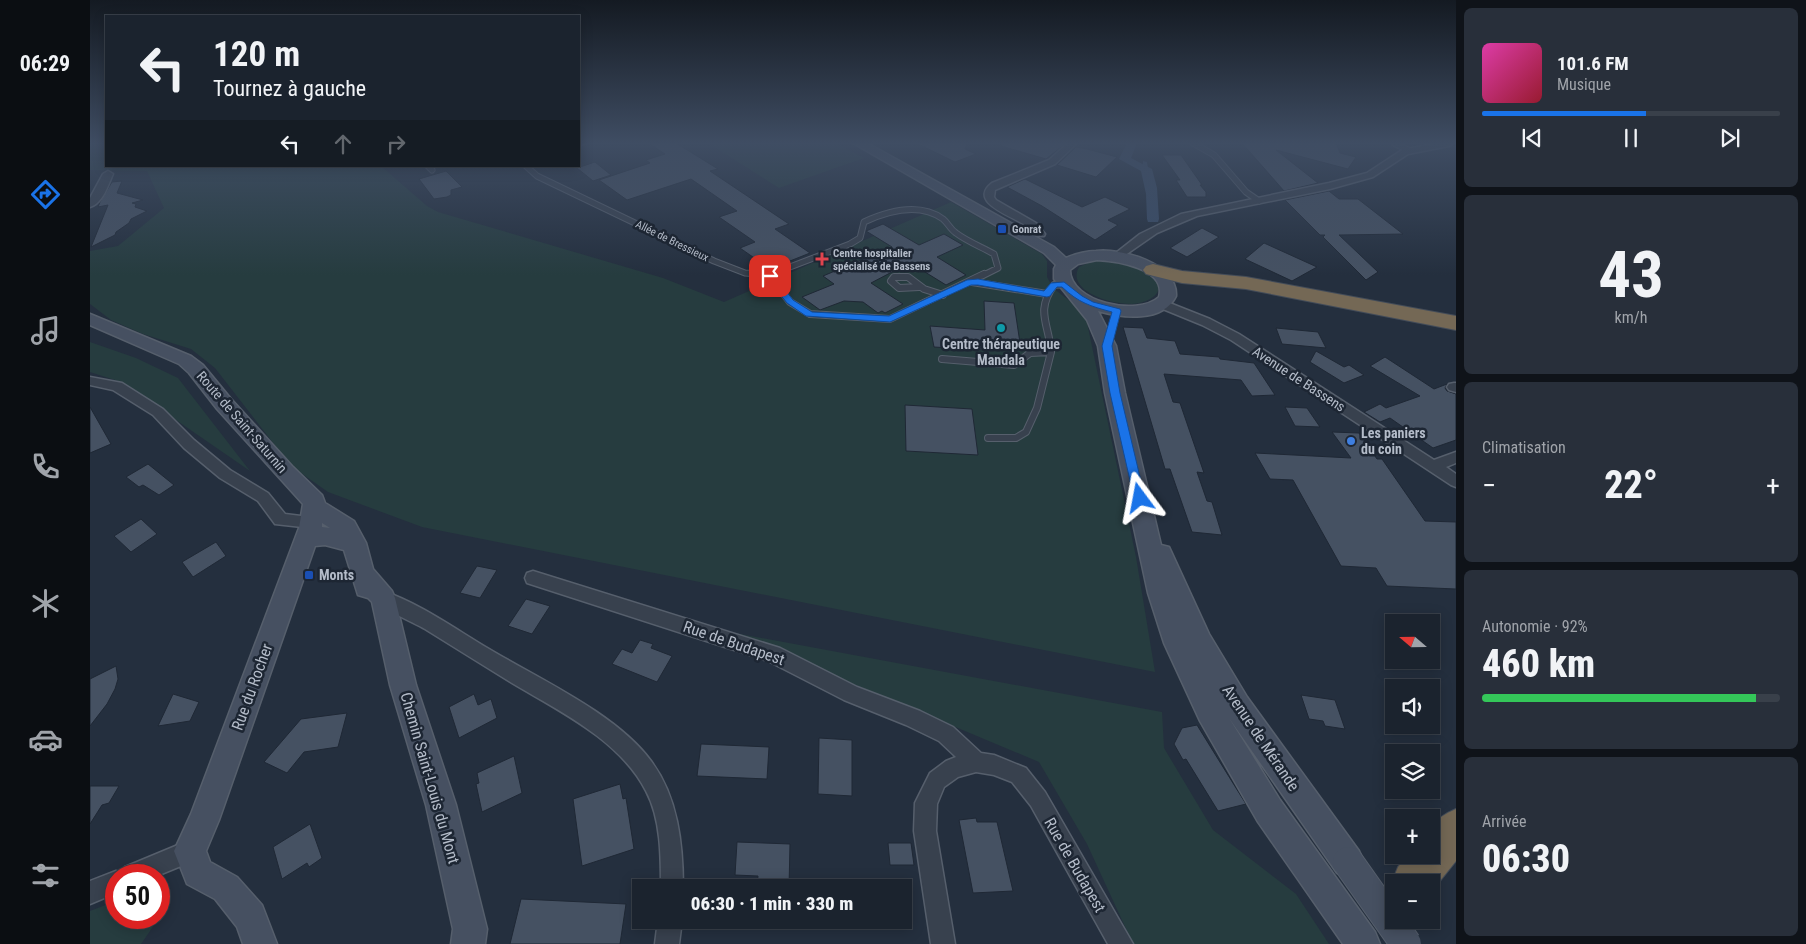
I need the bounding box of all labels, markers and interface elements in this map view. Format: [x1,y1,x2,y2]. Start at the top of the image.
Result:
text: 120 m [213,34,300,75]
icon: left [130,35,195,100]
text: 06:29 [20,51,70,76]
text: 101.6 FM [1557,52,1629,75]
text: Musique [1557,75,1611,94]
text: Tournez à gauche [213,76,366,101]
icon: previous [1518,124,1546,152]
icon: pause [1617,124,1645,152]
icon: next [1716,124,1744,152]
icon: left [276,130,304,158]
icon: ahead [329,130,357,158]
icon: right [382,130,410,158]
icon: directions [28,177,63,212]
street label: Allée de Bressieux [633,218,711,264]
marker: Gonrat [996,223,1008,235]
place label: Gonrat [1012,223,1042,236]
text: 43 [1598,237,1664,313]
place label: Centre hospitalier spécialisé de Bassens [833,247,930,273]
marker: Centre hospitalier spécialisé de Bassens [815,252,829,266]
pin [749,255,791,297]
icon: arrive [756,262,784,290]
text: km/h [1615,308,1647,327]
icon: music [28,313,63,348]
marker: Centre thérapeutique Mandala [995,322,1007,334]
place label: Centre thérapeutique Mandala [942,336,1060,368]
street label: Avenue de Bassens [1250,343,1348,415]
street label: Route de Saint-Saturnin [194,368,290,476]
place label: Les paniers du coin [1361,425,1426,457]
marker: Les paniers du coin [1345,435,1357,447]
text: Climatisation [1482,438,1566,457]
icon: phone [28,449,63,484]
text: 22° [1604,463,1658,507]
text: − [1482,469,1496,502]
text: + [1766,469,1780,502]
position arrow [1113,471,1165,523]
place label: Monts [319,567,354,583]
marker: Monts [303,569,315,581]
icon: climate [28,586,63,621]
north arrow [1385,614,1440,669]
map controls [1385,614,1440,929]
street label: Rue de Budapest [681,617,787,669]
text: Autonomie · 92% [1482,617,1588,636]
street label: Rue du Rocher [228,641,276,733]
text: 460 km [1482,642,1595,686]
button: sound [1385,679,1440,734]
street label: Avenue de Mérande [1218,681,1304,795]
street label: Chemin Saint-Louis du Mont [396,690,464,866]
icon: car [28,722,63,757]
button: layers [1385,744,1440,799]
button: + [1385,809,1440,864]
text: Arrivée [1482,812,1526,831]
street label: Rue de Budapest [1040,814,1110,916]
text: 06:30 [1482,837,1570,881]
icon: filters [28,858,63,893]
speed limit sign: 50 [105,864,170,929]
button: − [1385,874,1440,929]
text: 06:30 · 1 min · 330 m [691,892,853,915]

